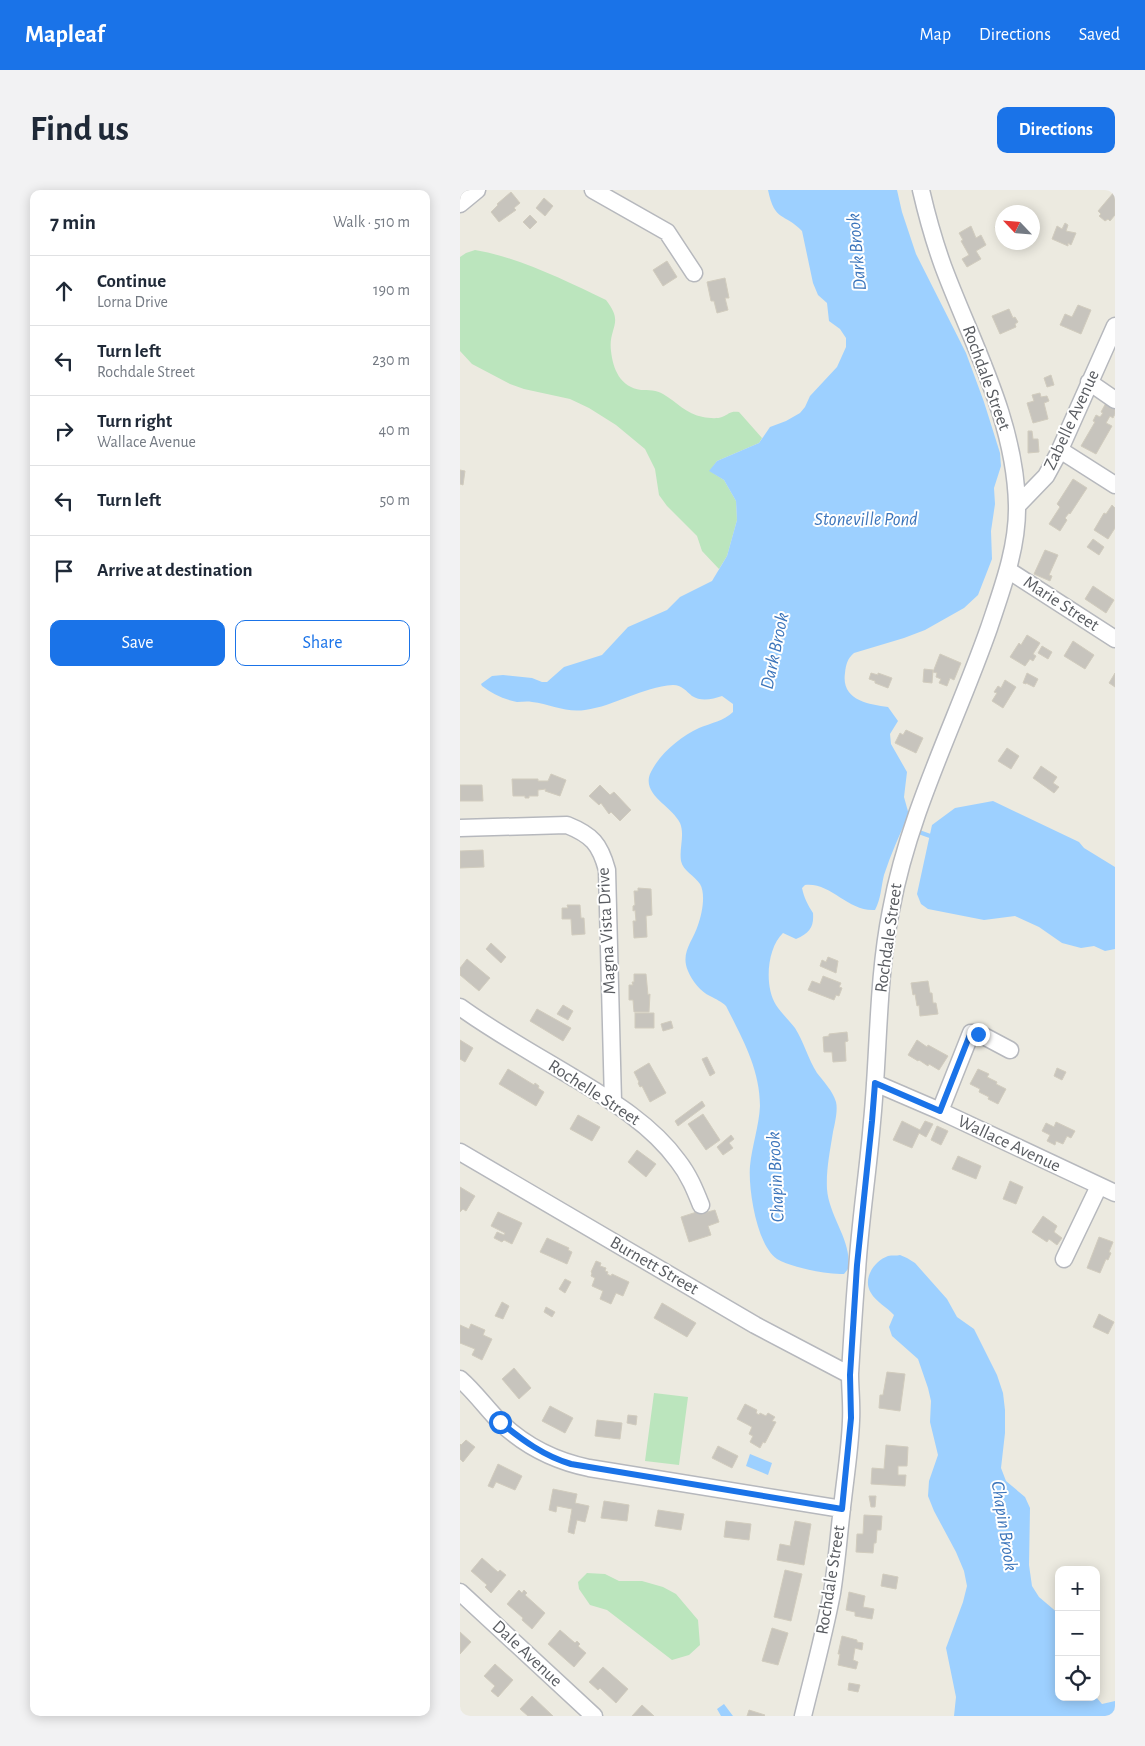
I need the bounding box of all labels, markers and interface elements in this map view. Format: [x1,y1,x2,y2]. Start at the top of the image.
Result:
text: Mapleaf [25,23,105,47]
text: Map [920,26,951,44]
text: Directions [979,26,1051,44]
text: Saved [1079,26,1120,44]
button: Directions [997,107,1115,153]
text: Find us [30,112,129,147]
north arrow [995,205,1040,250]
text: 7 min [50,212,96,233]
water label: Dark Brook [844,212,870,292]
text: Walk · 510 m [333,214,410,230]
text: Continue [97,272,166,291]
icon: ahead [50,277,78,305]
text: 190 m [373,282,410,298]
text: Lorna Drive [97,294,168,310]
street label: Rochdale Street [959,323,1013,433]
text: Turn left [97,342,161,361]
icon: left [50,347,78,375]
text: 230 m [372,352,410,368]
text: Rochdale Street [97,364,195,380]
street label: Zabelle Avenue [1041,367,1103,473]
text: Turn right [97,412,172,431]
icon: right [50,417,78,445]
text: 40 m [378,422,410,438]
text: Wallace Avenue [97,434,196,450]
icon: left [50,487,78,515]
text: Turn left [97,491,161,510]
text: 50 m [379,492,410,508]
water label: Stoneville Pond [814,510,918,529]
icon: arrive [50,557,78,585]
text: Arrive at destination [97,561,253,580]
street label: Marie Street [1020,573,1102,635]
water label: Dark Brook [758,611,792,691]
button: Save [50,620,225,666]
button: Share [235,620,410,666]
street label: Magna Vista Drive [595,867,619,995]
street label: Rochdale Street [872,882,906,994]
route end [967,1023,990,1046]
street label: Rochelle Street [545,1057,643,1129]
street label: Wallace Avenue [955,1112,1063,1176]
water label: Chapin Brook [764,1131,788,1223]
street label: Burnett Street [607,1233,702,1299]
route start [489,1411,512,1434]
water label: Chapin Brook [988,1480,1021,1573]
street label: Rochdale Street [813,1524,849,1636]
map controls [1055,1566,1100,1701]
button: + [1055,1566,1100,1611]
button: − [1055,1611,1100,1656]
street label: Dale Avenue [489,1617,565,1691]
button: locate [1055,1656,1100,1701]

